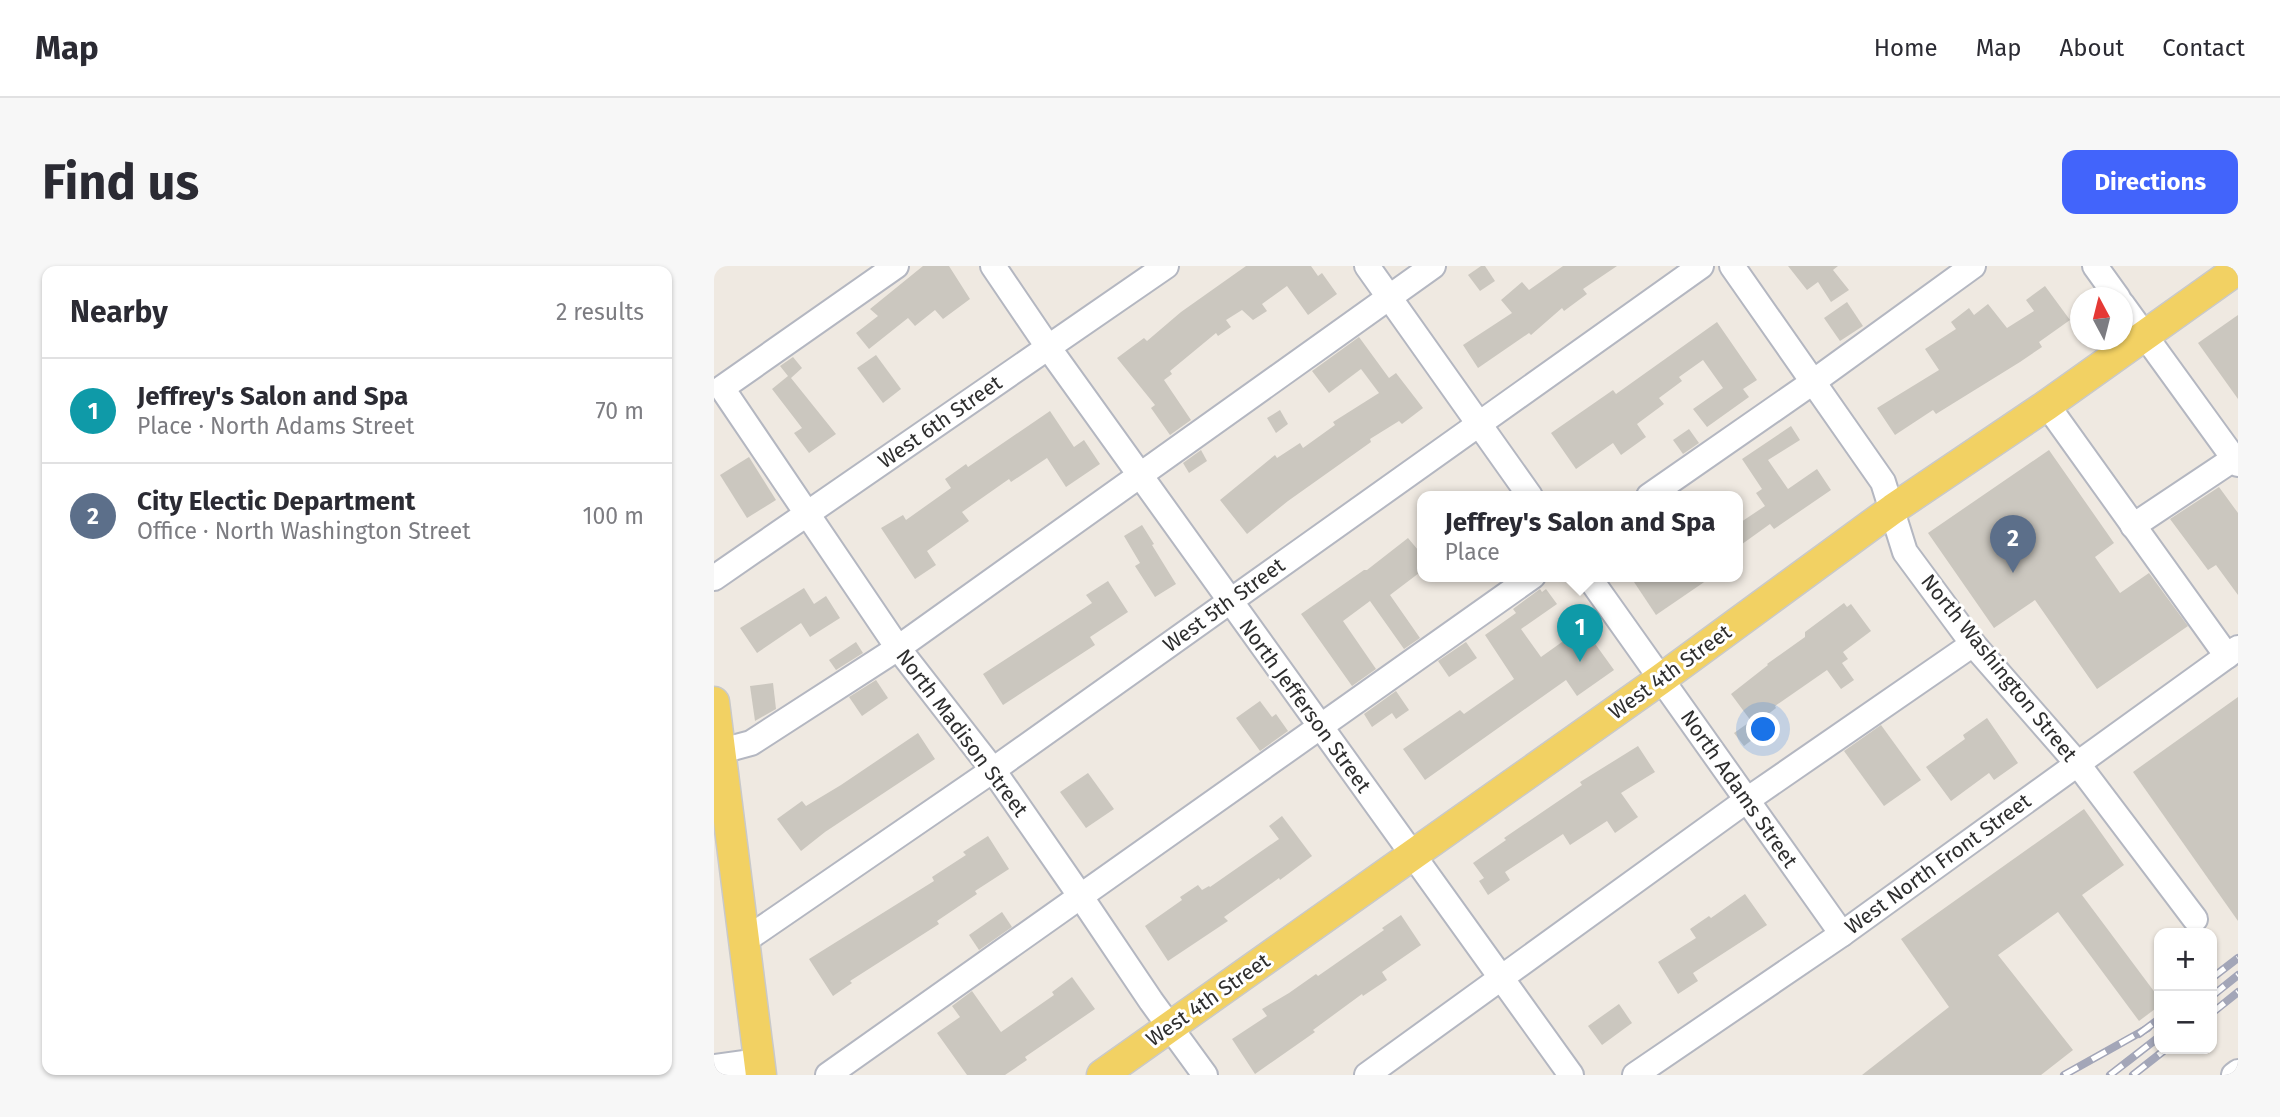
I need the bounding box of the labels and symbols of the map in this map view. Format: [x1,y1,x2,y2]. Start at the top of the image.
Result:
north arrow [2070,287,2133,350]
street label: West 6th Street [873,369,1007,474]
pin: 2 [1990,515,2036,573]
street label: West 5th Street [1158,552,1290,658]
street label: North Washington Street [1915,569,2083,767]
pin: 1 [1557,604,1603,662]
street label: North Jefferson Street [1233,614,1377,798]
street label: West 4th Street [1604,619,1737,725]
street label: North Madison Street [890,644,1034,822]
street label: North Adams Street [1675,705,1803,873]
your location [1746,712,1780,746]
street label: West North Front Street [1840,788,2036,940]
street label: West 4th Street [1141,947,1275,1052]

